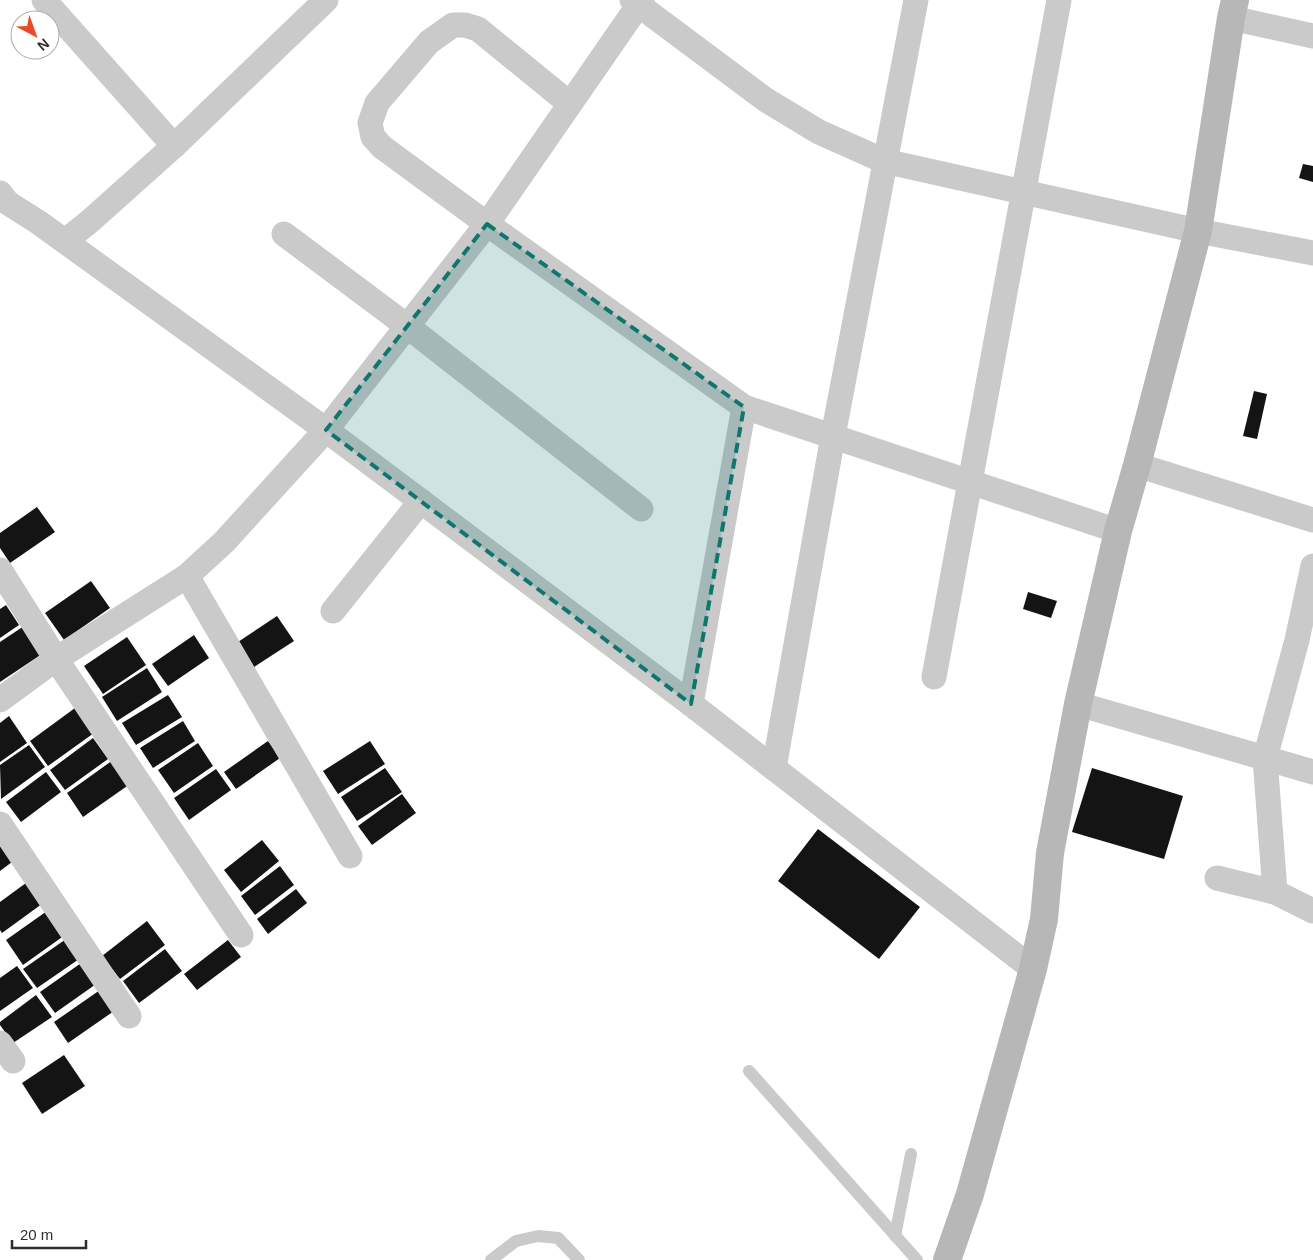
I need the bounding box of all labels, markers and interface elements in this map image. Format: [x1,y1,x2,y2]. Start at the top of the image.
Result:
north arrow [10,10,60,60]
text: N [34,35,53,54]
scale bar [12,1218,86,1250]
text: 20 m [20,1226,53,1243]

